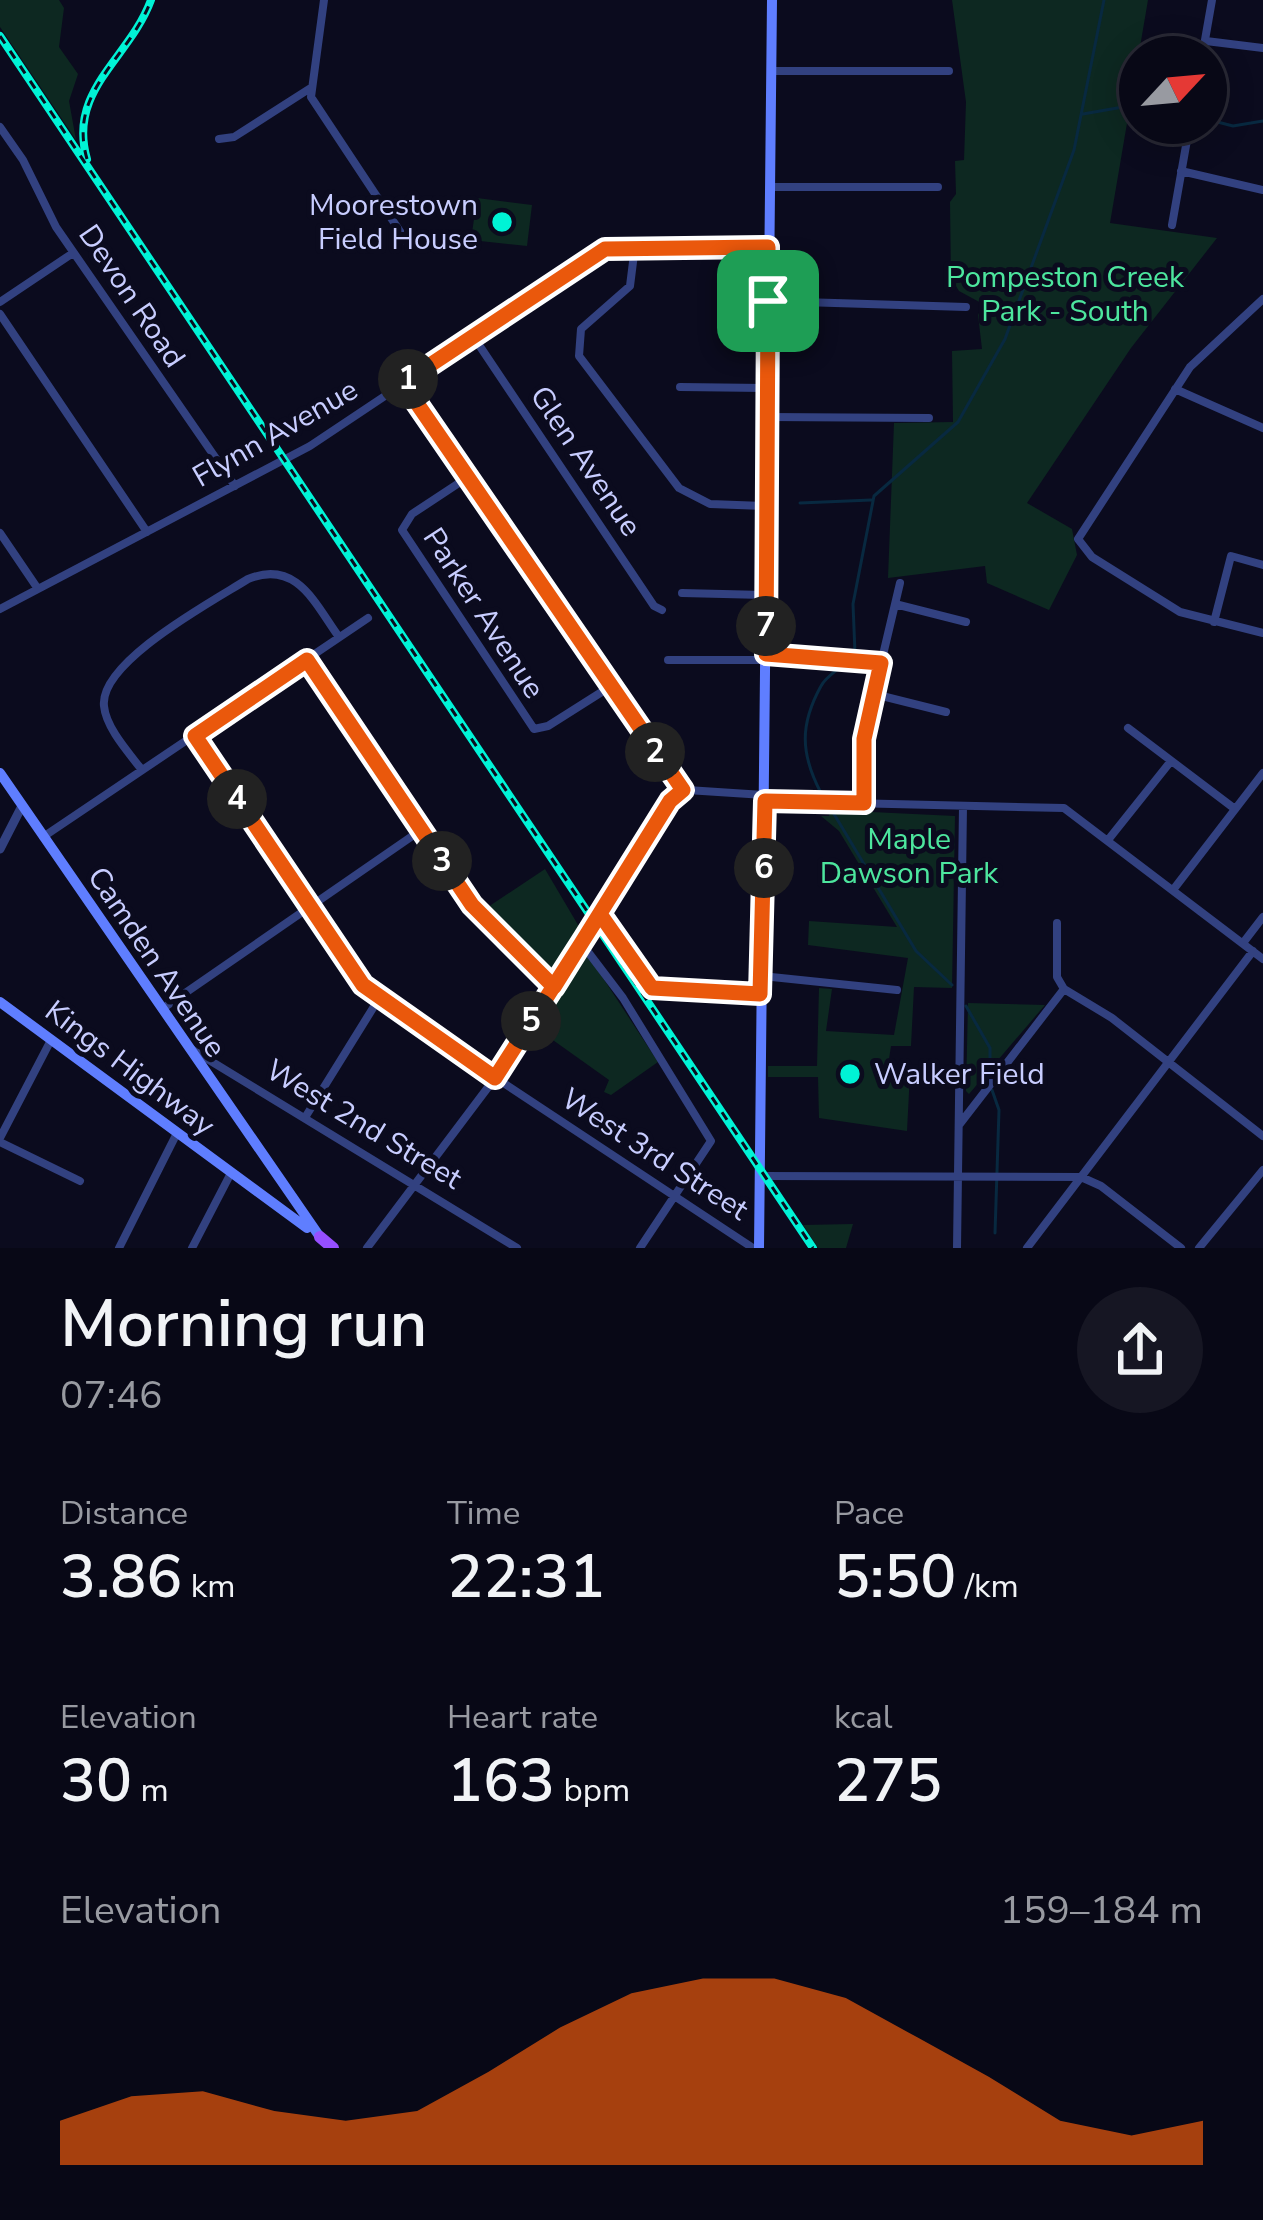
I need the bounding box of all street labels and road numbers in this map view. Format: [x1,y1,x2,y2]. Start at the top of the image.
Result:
street label: Devon Road [69,217,195,376]
street label: Flynn Avenue [185,370,365,497]
street label: Glen Avenue [520,378,651,545]
street label: Parker Avenue [413,520,554,707]
street label: Camden Avenue [78,859,236,1066]
street label: Kings Highway [36,991,223,1146]
street label: West 2nd Street [258,1050,470,1199]
street label: West 3rd Street [553,1079,757,1231]

